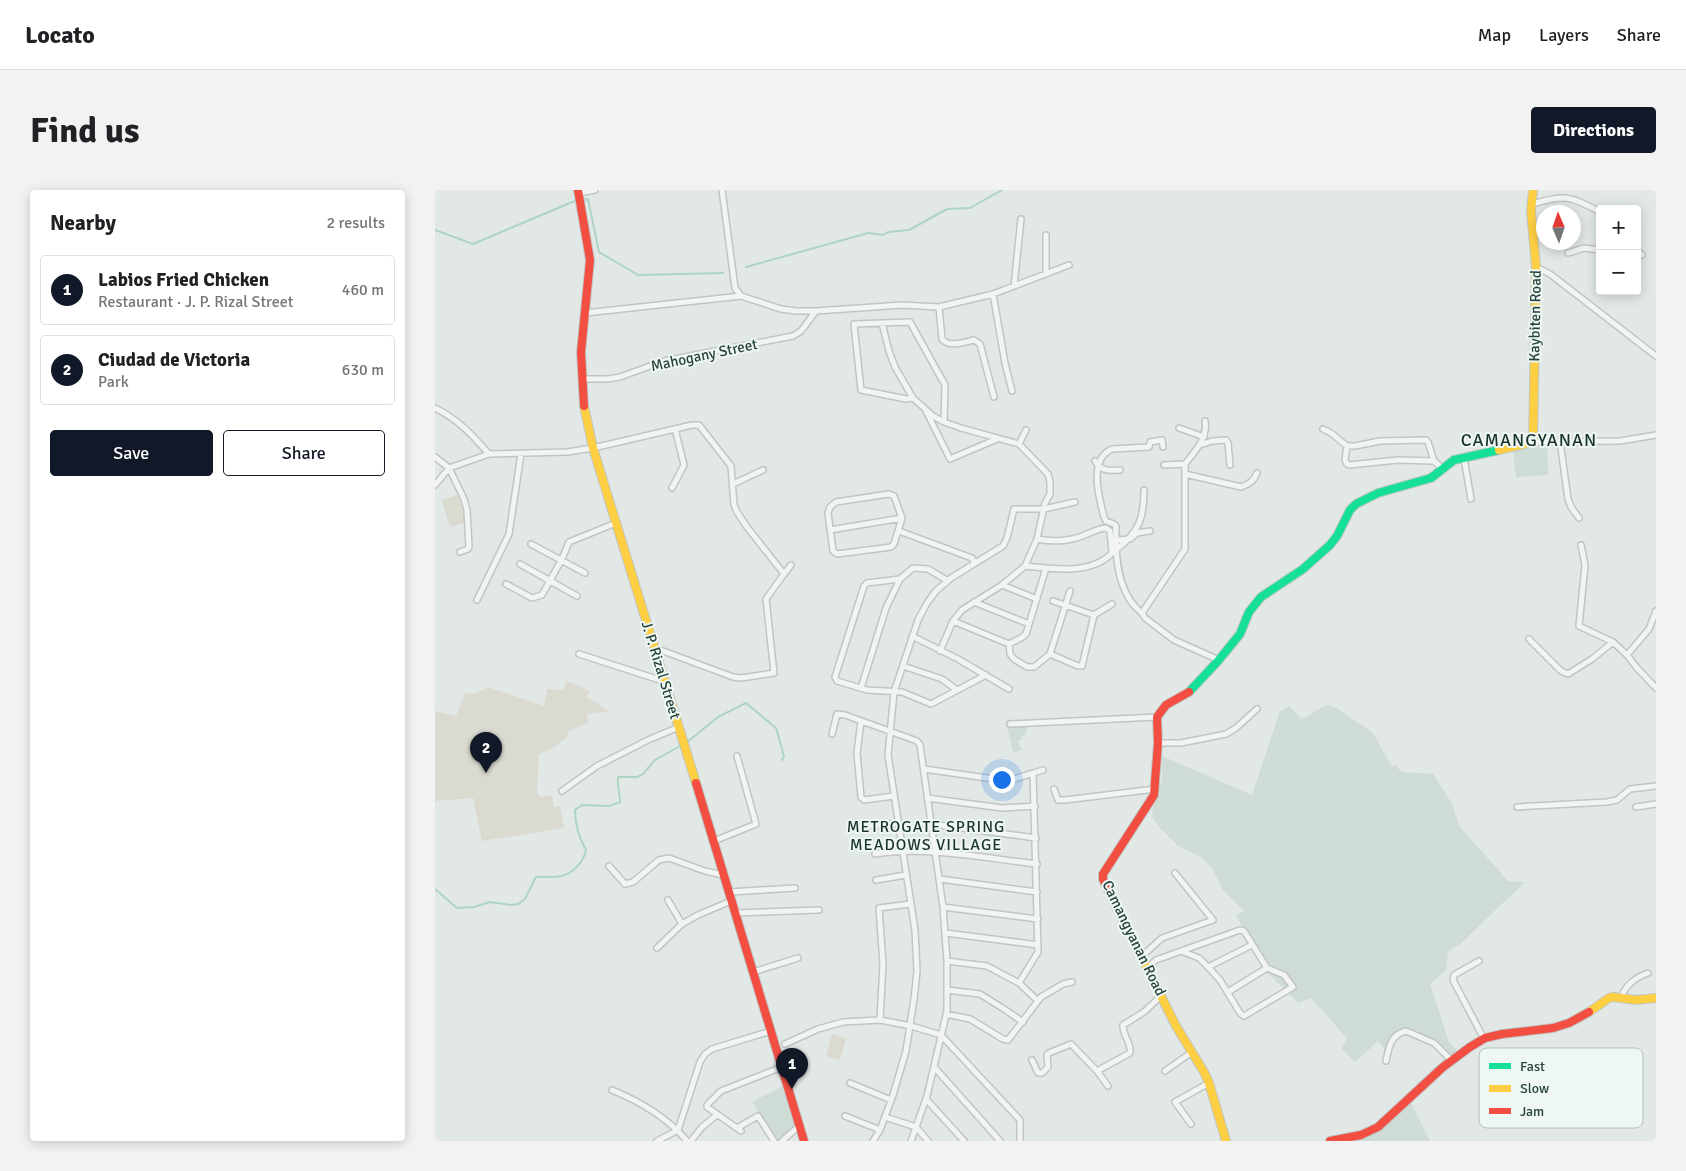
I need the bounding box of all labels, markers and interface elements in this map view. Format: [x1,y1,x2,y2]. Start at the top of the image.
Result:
text: Locato [25,20,95,50]
text: Map [1478,24,1511,46]
text: Layers [1539,24,1589,46]
text: Share [1617,24,1661,46]
button: Directions [1531,107,1656,153]
text: Find us [30,109,140,152]
north arrow [1536,205,1581,250]
map controls [1596,205,1641,295]
button: + [1596,205,1641,250]
text: Nearby [50,210,116,236]
text: 2 results [326,213,385,233]
button: − [1596,250,1641,295]
text: Labios Fried Chicken [98,268,269,292]
street label: Kaybiten Road [1525,270,1545,362]
text: 1 [63,280,71,300]
text: 460 m [342,280,384,300]
text: Restaurant · J. P. Rizal Street [98,292,293,312]
street label: Mahogany Street [649,335,759,375]
text: Ciudad de Victoria [98,348,250,372]
text: 2 [63,360,71,380]
text: 630 m [342,360,384,380]
text: Park [98,372,129,392]
district label: CAMANGYANAN [1461,429,1597,451]
button: Save [50,430,213,476]
button: Share [223,430,385,476]
street label: J. P. Rizal Street [638,619,684,721]
pin: 2 [470,732,502,773]
your location [989,767,1015,793]
district label: METROGATE SPRING MEADOWS VILLAGE [847,817,1005,855]
street label: Camangyanan Road [1098,877,1170,999]
pin: 1 [776,1048,808,1089]
legend [1479,1048,1643,1128]
text: Fast [1520,1058,1545,1075]
text: Slow [1520,1080,1549,1097]
text: Jam [1520,1103,1544,1120]

